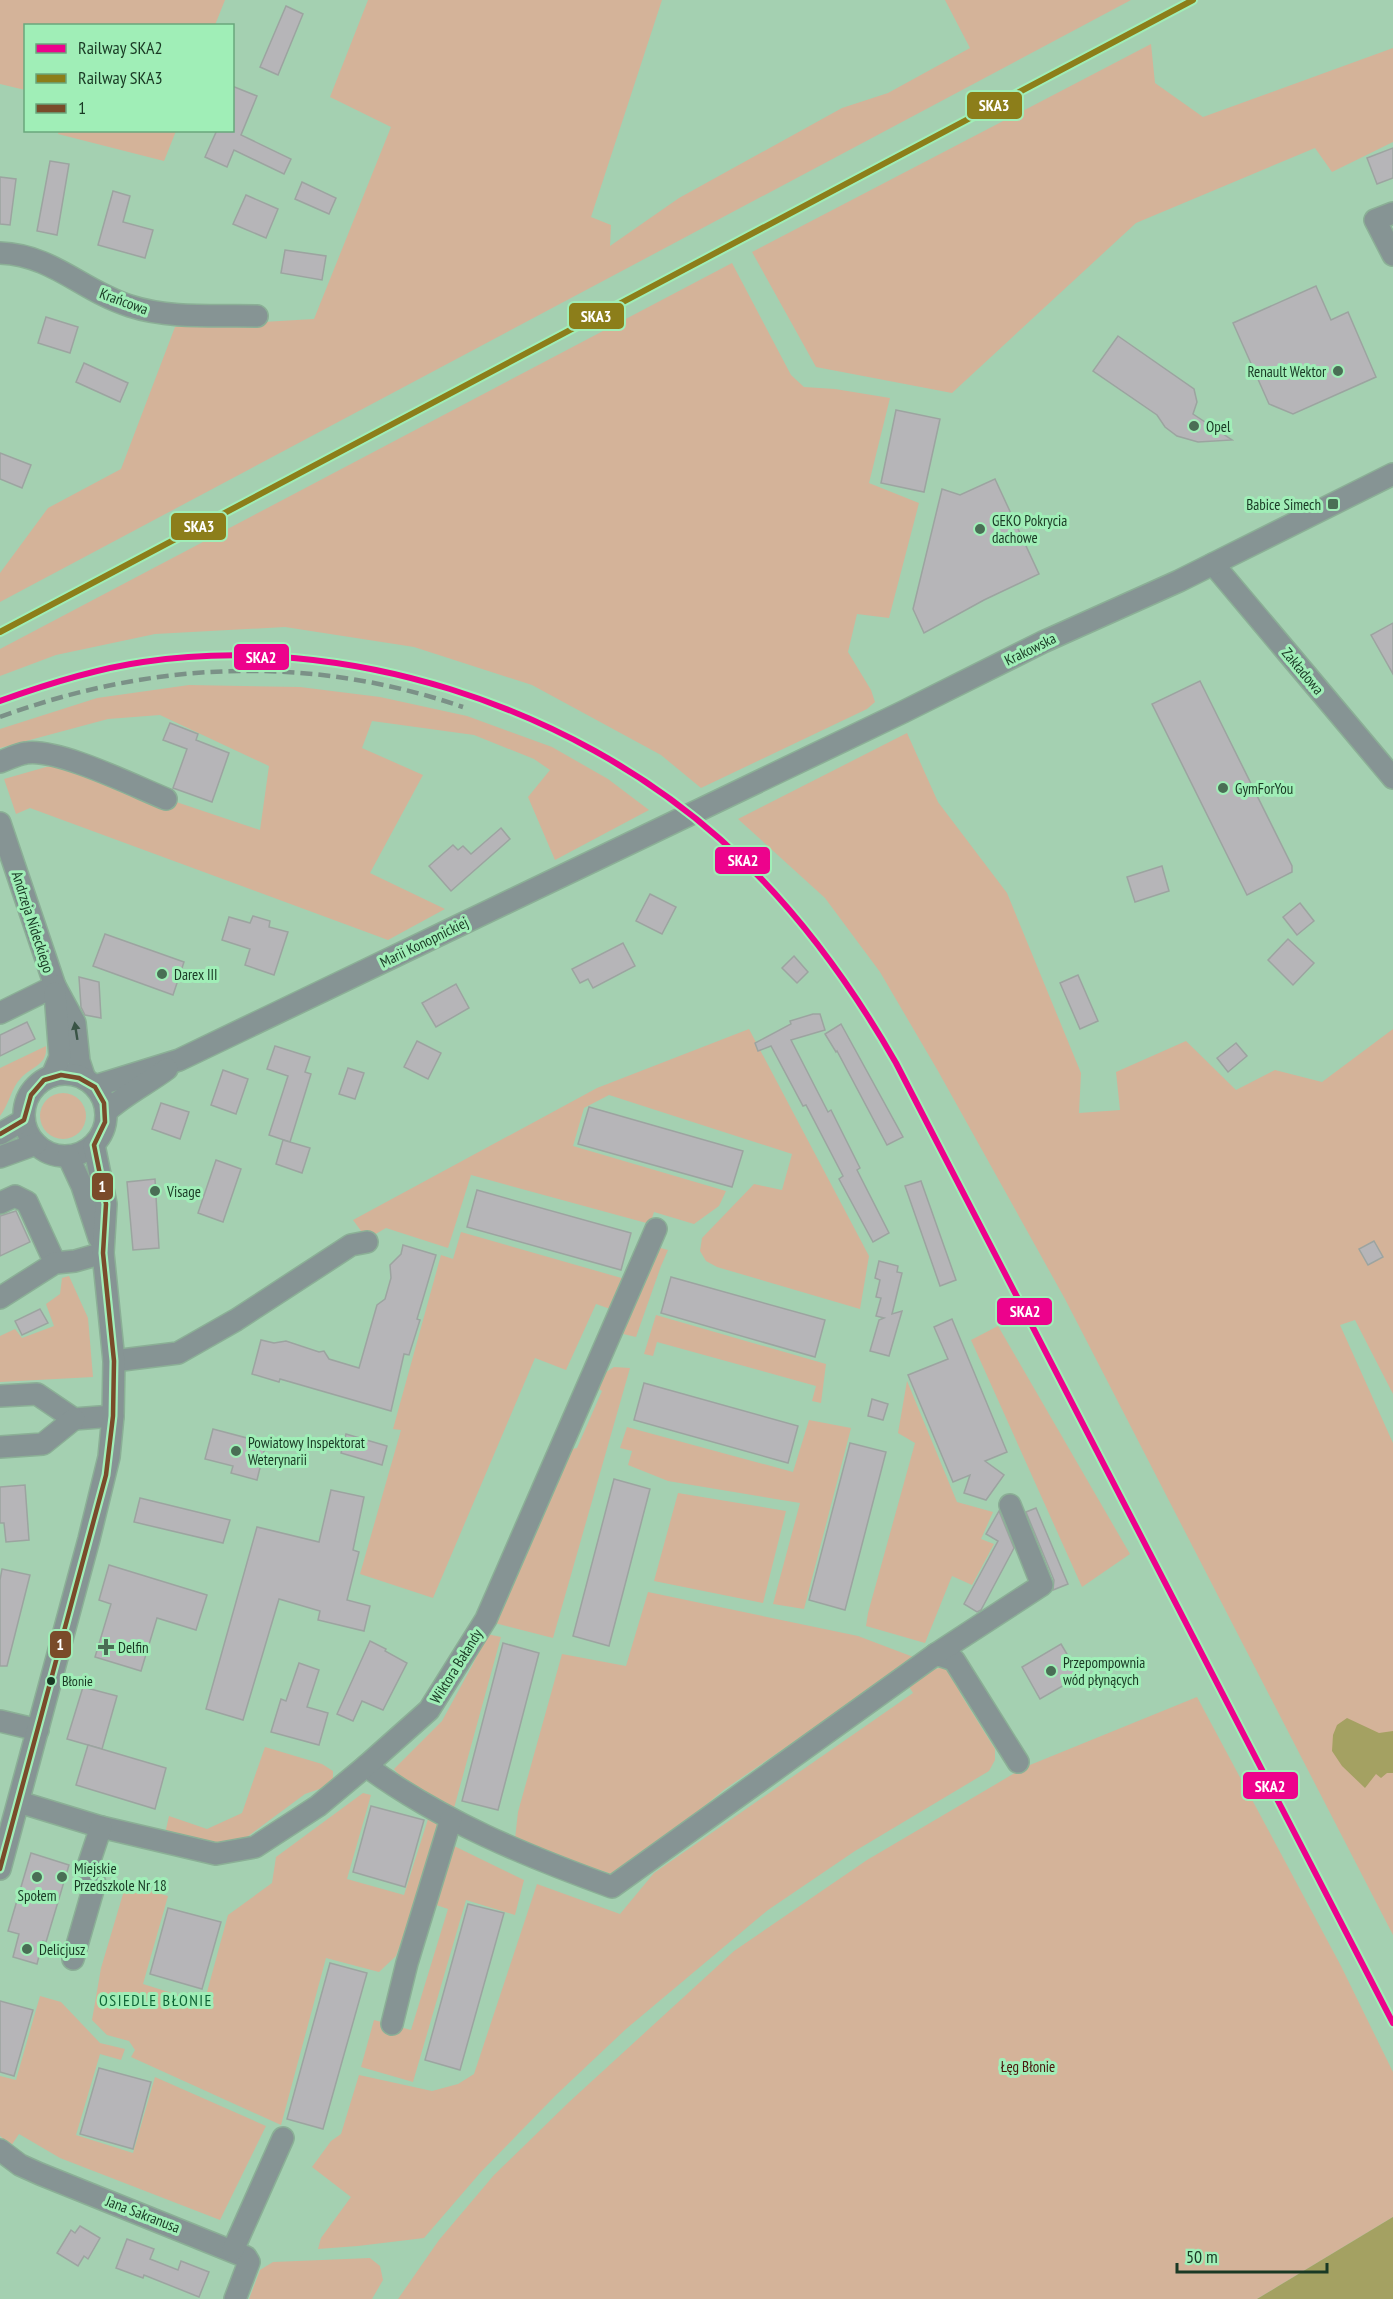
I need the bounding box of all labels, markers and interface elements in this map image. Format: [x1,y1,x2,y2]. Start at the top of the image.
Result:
legend [24,24,234,132]
text: Railway SKA2 [78,36,163,59]
text: Railway SKA3 [78,66,163,89]
line badge: SKA3 [966,91,1023,120]
text: SKA3 [979,95,1009,115]
text: 1 [78,96,86,119]
street label: Krańcowa [97,284,151,318]
line badge: SKA3 [568,302,625,330]
text: SKA3 [581,306,611,326]
place label: Renault Wektor [1247,362,1327,381]
marker: Renault Wektor [1331,364,1345,378]
place label: Opel [1206,417,1231,436]
marker: Opel [1187,419,1201,433]
place label: Babice Simech [1246,495,1321,514]
marker: Babice Simech [1326,497,1340,511]
place label: GEKO Pokrycia dachowe [992,511,1067,547]
line badge: SKA3 [170,512,227,541]
text: SKA3 [184,516,214,536]
marker: GEKO Pokrycia dachowe [973,522,987,536]
street label: Krakowska [1001,628,1059,670]
line badge: SKA2 [233,643,290,671]
street label: Zakładowa [1278,644,1328,698]
text: SKA2 [246,647,276,667]
place label: GymForYou [1235,779,1293,798]
marker: GymForYou [1216,781,1230,795]
line badge: SKA2 [714,846,771,875]
text: SKA2 [728,850,758,870]
street label: Andrzeja Nideckiego [8,869,58,975]
street label: Marii Konopnickiej [377,912,471,972]
place label: Darex III [174,965,217,984]
marker: Darex III [155,967,169,981]
one-way arrow [71,1021,80,1040]
line badge: 1 [91,1172,114,1201]
text: 1 [98,1176,106,1196]
place label: Visage [166,1182,201,1201]
marker: Visage [148,1184,162,1198]
line badge: SKA2 [996,1297,1053,1326]
text: SKA2 [1010,1301,1040,1321]
place label: Powiatowy Inspektorat Weterynarii [248,1433,365,1469]
marker: Powiatowy Inspektorat Weterynarii [229,1444,243,1458]
street label: Wiktora Bałandy [426,1625,487,1707]
line badge: 1 [49,1630,72,1659]
text: 1 [56,1634,64,1654]
place label: Delfin [118,1638,149,1657]
marker: Delfin [99,1640,113,1654]
place label: Przepompownia wód płynących [1063,1653,1145,1689]
marker: Przepompownia wód płynących [1044,1664,1058,1678]
place label: Błonie [62,1672,93,1690]
marker: Błonie [45,1675,57,1687]
line badge: SKA2 [1242,1771,1299,1800]
text: SKA2 [1255,1776,1285,1796]
place label: Miejskie Przedszkole Nr 18 [74,1859,167,1895]
marker: Społem [30,1870,44,1884]
marker: Miejskie Przedszkole Nr 18 [55,1870,69,1884]
place label: Społem [18,1886,56,1905]
place label: Delicjusz [39,1940,85,1959]
marker: Delicjusz [20,1942,34,1956]
district label: OSIEDLE BŁONIE [99,1990,213,2010]
park label: Łęg Błonie [1001,2057,1055,2076]
street label: Jana Sakranusa [102,2191,183,2237]
scale bar [1177,2236,1327,2274]
text: 50 m [1186,2245,1218,2268]

